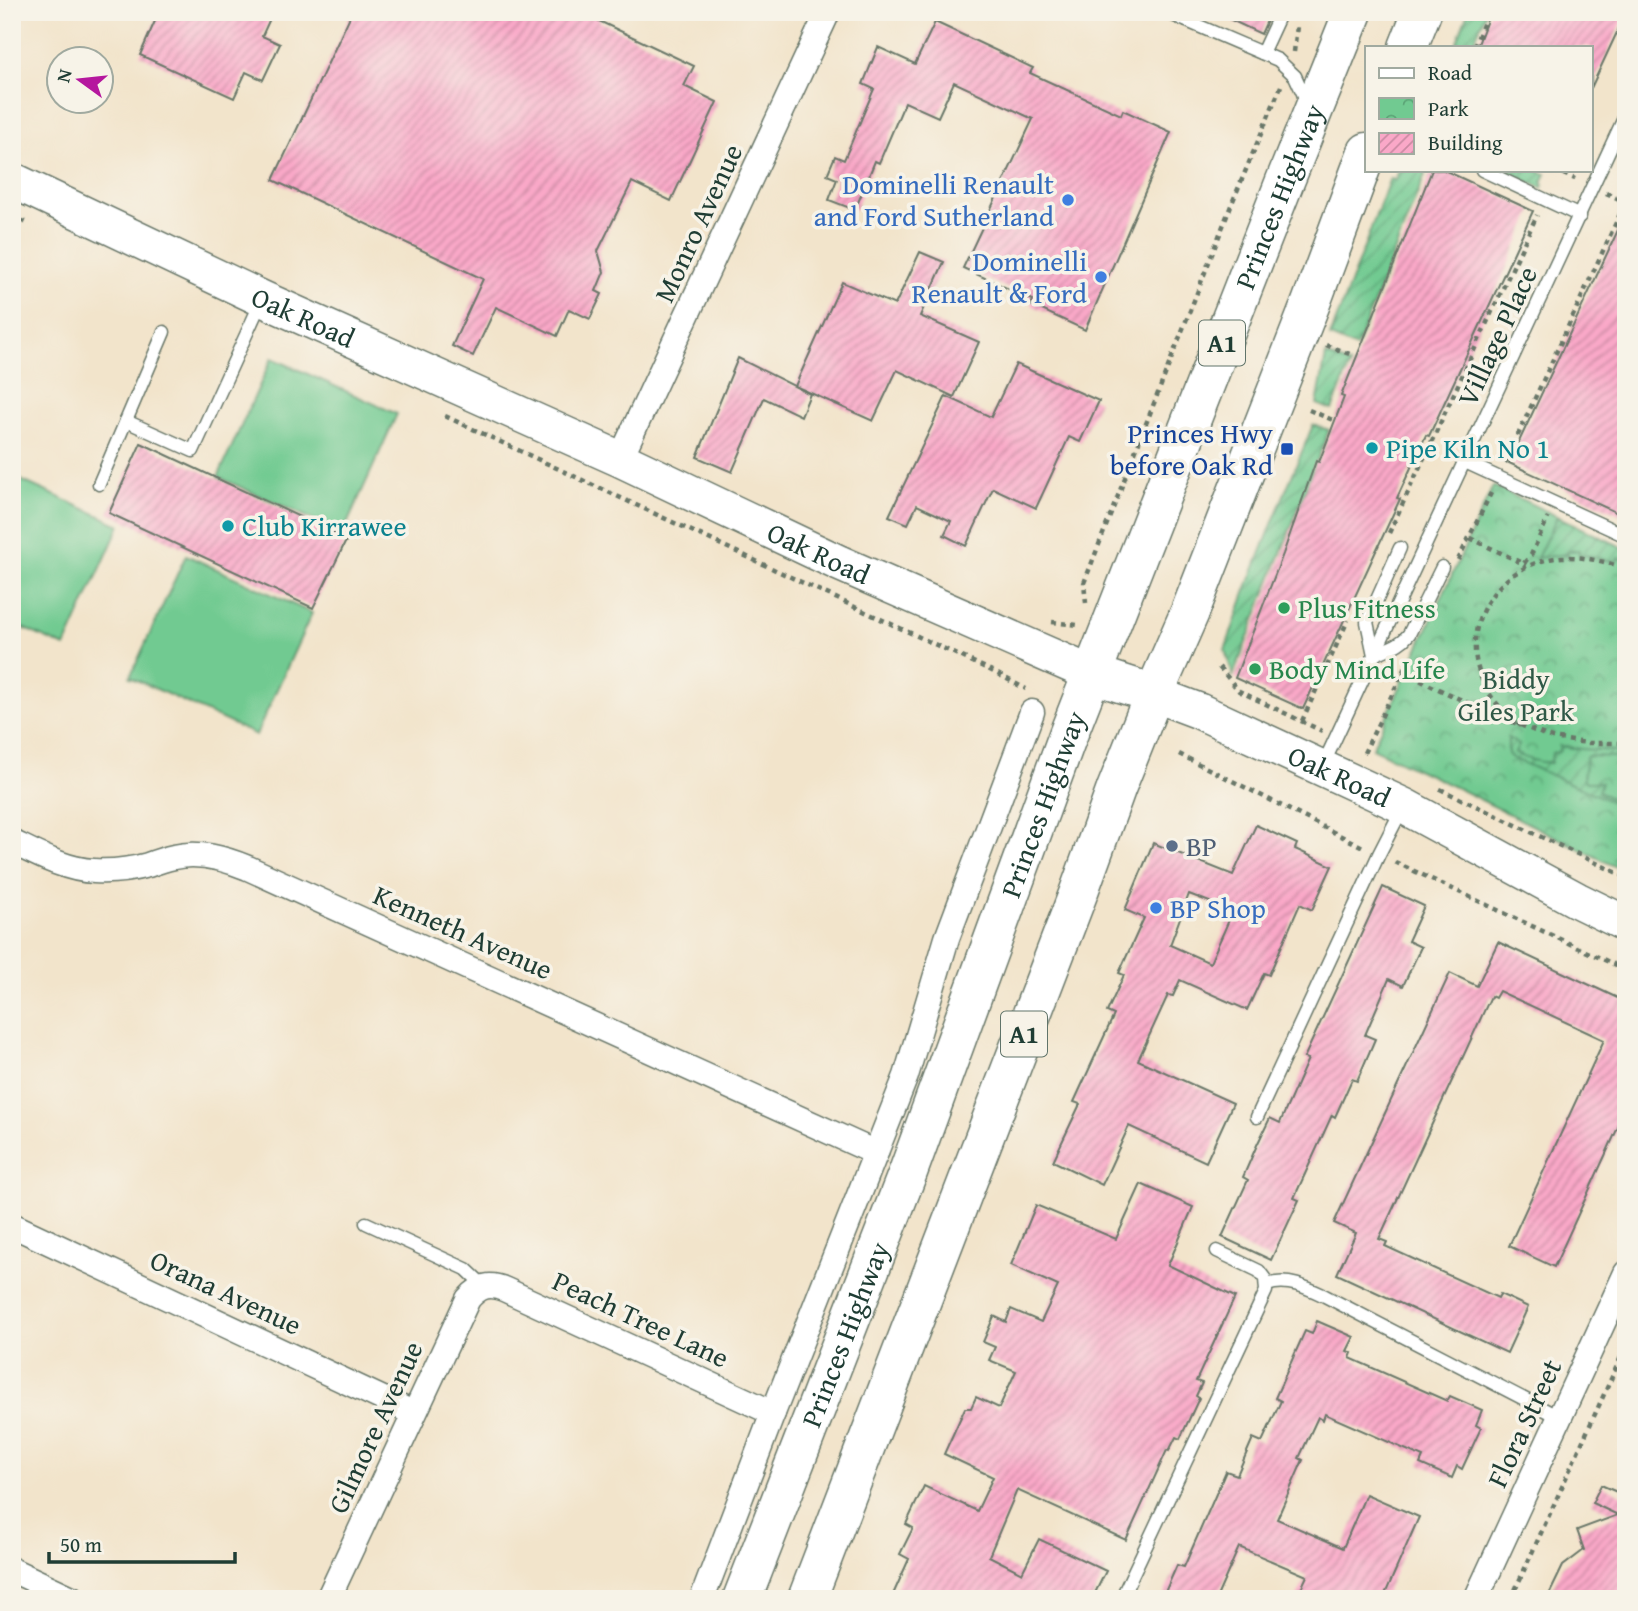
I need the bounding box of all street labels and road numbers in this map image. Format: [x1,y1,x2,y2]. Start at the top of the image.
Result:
street label: Princes Highway [1224,98,1334,295]
street label: Monro Avenue [643,137,752,309]
street label: Village Place [1446,259,1547,412]
street label: Oak Road [245,276,362,358]
road number: A1 [1199,320,1245,366]
street label: Oak Road [761,511,877,594]
street label: Princes Highway [989,705,1096,903]
street label: Oak Road [1282,734,1398,817]
street label: Kenneth Avenue [367,874,559,989]
road number: A1 [1001,1012,1047,1056]
street label: Princes Highway [790,1235,899,1433]
street label: Orana Avenue [144,1239,309,1345]
street label: Peach Tree Lane [546,1260,736,1377]
street label: Gilmore Avenue [317,1334,432,1520]
street label: Flora Street [1476,1352,1571,1494]

